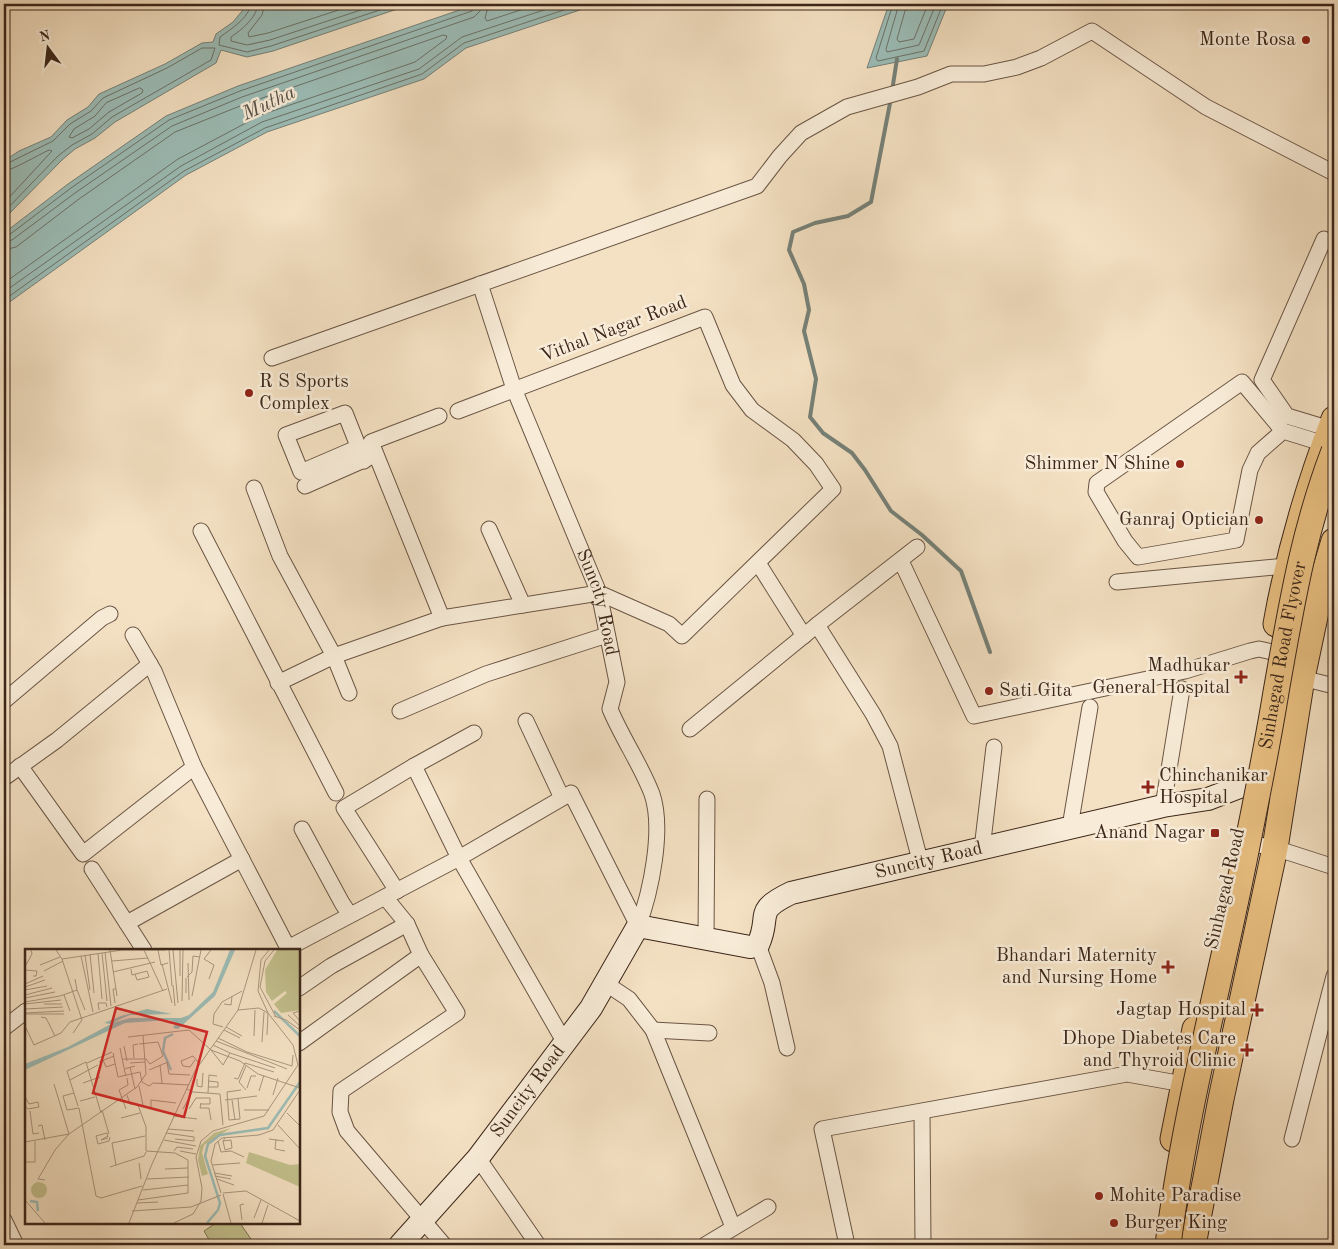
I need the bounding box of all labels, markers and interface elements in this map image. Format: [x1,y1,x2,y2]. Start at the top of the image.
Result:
north arrow [22,22,72,72]
text: N [38,28,52,45]
place label: Monte Rosa [1199,31,1297,50]
marker: Monte Rosa [1300,34,1312,46]
water label: Mutha [238,83,299,125]
street label: Vithal Nagar Road [538,293,690,367]
place label: R S Sports Complex [259,373,349,414]
marker: R S Sports Complex [243,387,255,399]
place label: Shimmer N Shine [1025,455,1170,474]
marker: Shimmer N Shine [1174,458,1186,470]
place label: Ganraj Optician [1119,511,1249,530]
marker: Ganraj Optician [1253,514,1265,526]
street label: Suncity Road [572,547,621,657]
street label: Sinhagad Road Flyover [1257,559,1310,751]
place label: Madhukar General Hospital [1092,657,1230,698]
marker: Madhukar General Hospital [1234,670,1248,684]
place label: Sati Gita [999,682,1073,701]
marker: Sati Gita [983,685,995,697]
place label: Chinchanikar Hospital [1159,767,1268,808]
marker: Chinchanikar Hospital [1141,780,1155,794]
place label: Anand Nagar [1094,824,1205,843]
street label: Sinhagad Road [1203,826,1249,952]
marker: Anand Nagar [1209,827,1221,839]
street label: Suncity Road [873,839,985,883]
place label: Bhandari Maternity and Nursing Home [996,947,1157,988]
inset map [25,949,300,1224]
marker: Bhandari Maternity and Nursing Home [1161,960,1175,974]
place label: Jagtap Hospital [1116,1001,1246,1020]
marker: Jagtap Hospital [1250,1003,1264,1017]
place label: Dhope Diabetes Care and Thyroid Clinic [1062,1030,1236,1071]
street label: Suncity Road [487,1042,569,1141]
marker: Dhope Diabetes Care and Thyroid Clinic [1240,1043,1254,1057]
place label: Mohite Paradise [1109,1187,1241,1206]
marker: Mohite Paradise [1093,1190,1105,1202]
place label: Burger King [1124,1214,1228,1233]
marker: Burger King [1108,1217,1120,1229]

